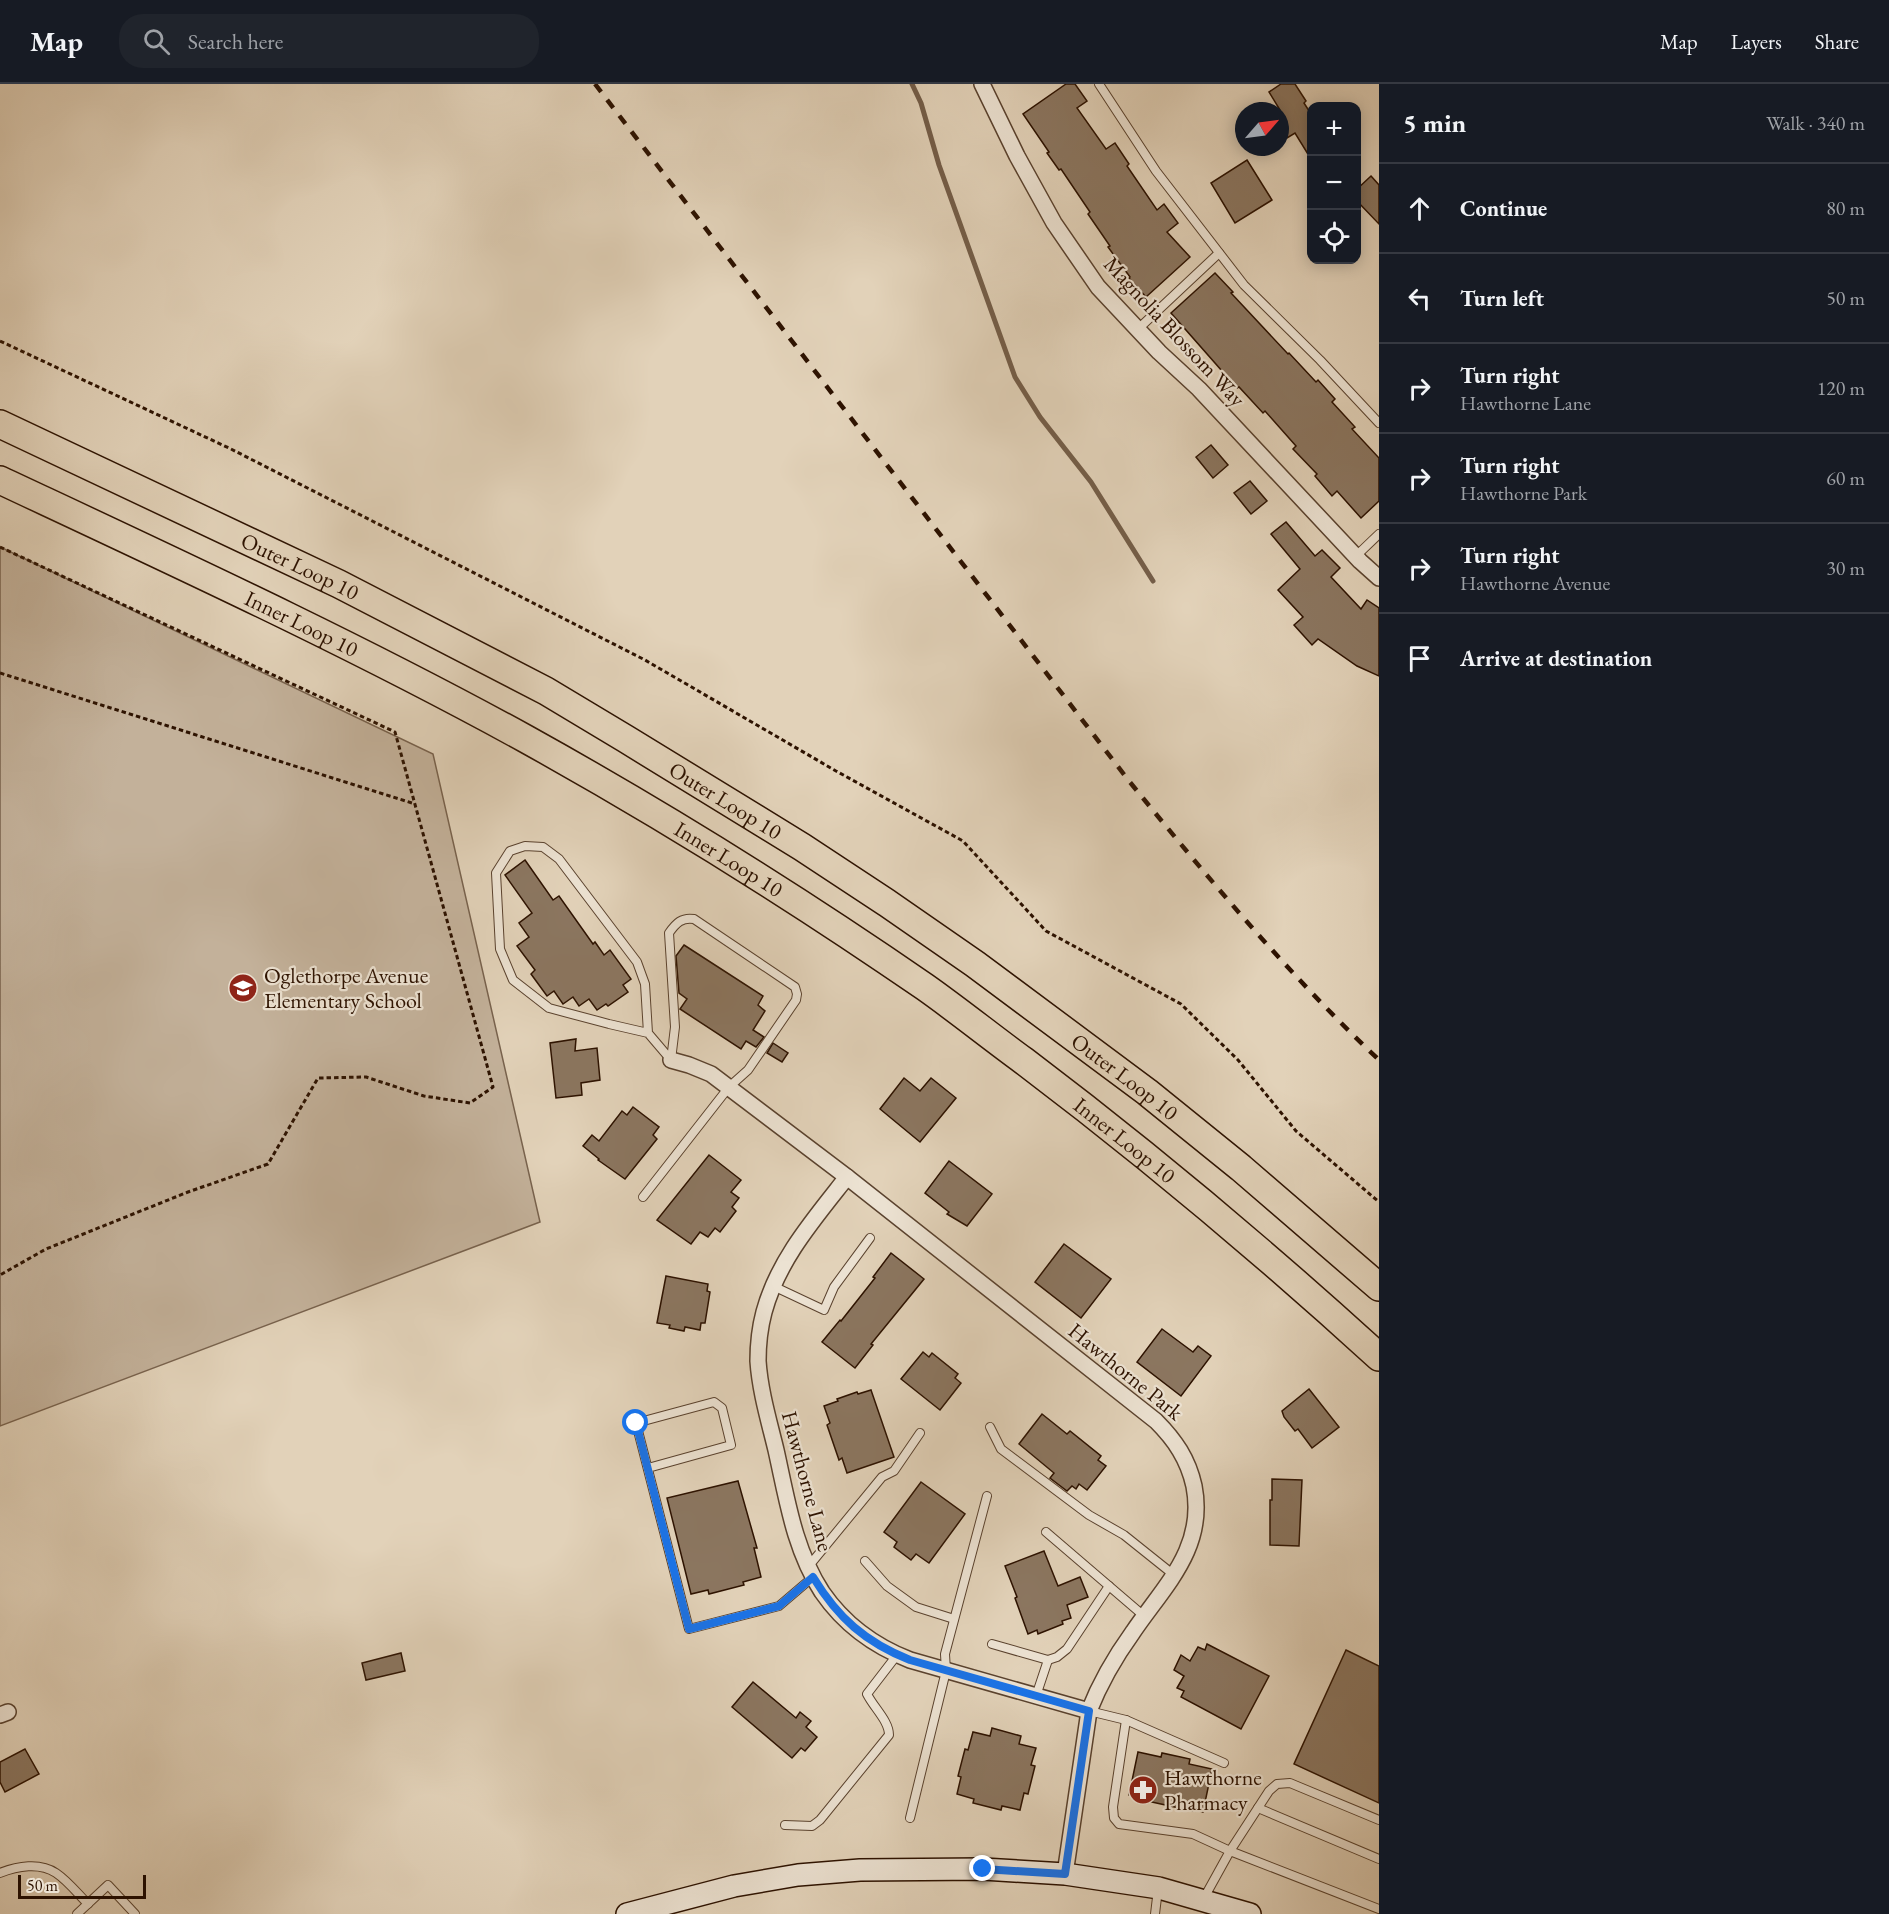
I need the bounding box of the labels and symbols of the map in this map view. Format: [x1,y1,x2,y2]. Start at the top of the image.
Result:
north arrow [1235,102,1289,156]
street label: Magnolia Blossom Way [1097,250,1252,413]
street label: Outer Loop 10 [236,526,364,607]
street label: Inner Loop 10 [240,584,363,664]
street label: Outer Loop 10 [663,755,788,846]
street label: Inner Loop 10 [669,814,789,904]
place label: Oglethorpe Avenue Elementary School [264,961,429,1015]
school or university icon: Oglethorpe Avenue Elementary School [227,972,259,1004]
street label: Outer Loop 10 [1065,1027,1185,1127]
street label: Inner Loop 10 [1068,1091,1182,1190]
street label: Hawthorne Park [1062,1316,1190,1427]
street label: Hawthorne Lane [775,1408,840,1555]
route start [622,1409,648,1435]
place label: Hawthorne Pharmacy [1164,1763,1262,1817]
pharmacy icon: Hawthorne Pharmacy [1127,1774,1159,1806]
route end [969,1855,995,1881]
scale bar [18,1872,146,1900]

